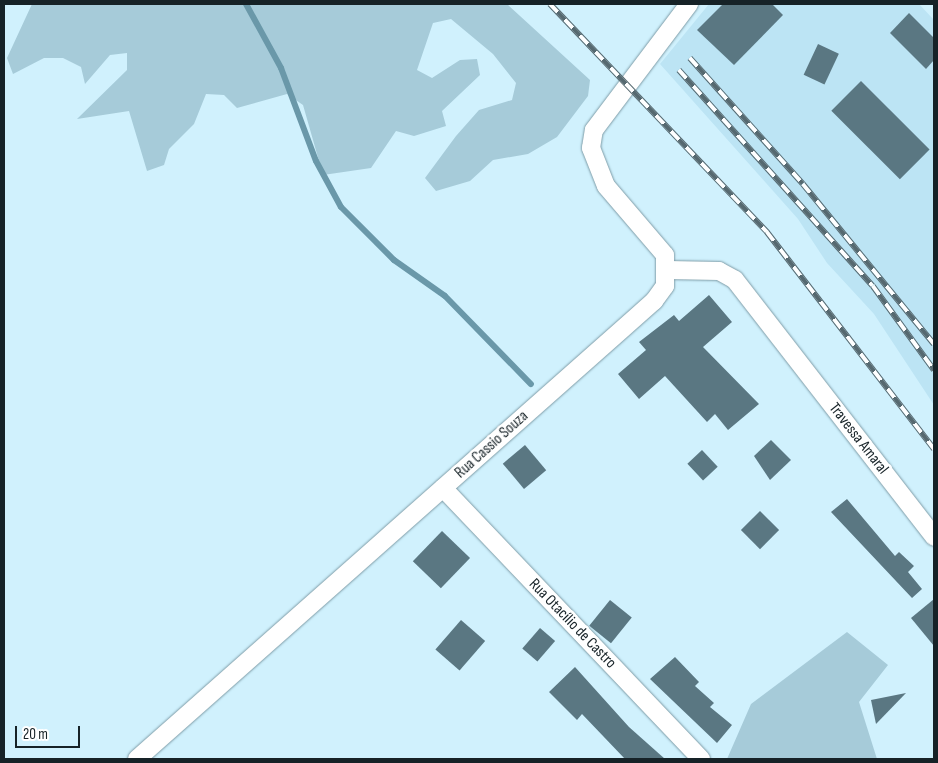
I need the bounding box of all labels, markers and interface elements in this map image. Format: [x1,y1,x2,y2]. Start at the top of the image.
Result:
street label: Travessa Amaral [824,400,892,478]
street label: Rua Cassio Souza [451,407,533,483]
street label: Rua Otacílio de Castro [524,575,620,673]
scale bar [18,716,82,748]
text: 20 m [23,725,48,744]

